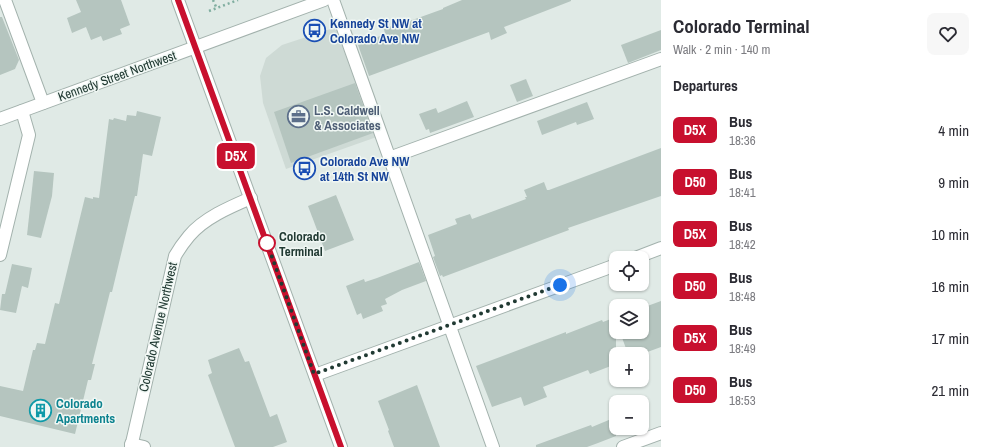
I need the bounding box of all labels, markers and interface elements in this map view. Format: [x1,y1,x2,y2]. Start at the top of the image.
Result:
text: Colorado Terminal [673,13,810,39]
button: heart [927,13,969,55]
place label: Kennedy St NW at Colorado Ave NW [330,15,422,47]
bus stop icon: Kennedy St NW at Colorado Ave NW [301,17,327,43]
text: Walk · 2 min · 140 m [673,41,770,58]
street label: Kennedy Street Northwest [56,47,178,105]
text: Departures [673,75,738,96]
place label: L.S. Caldwell & Associates [314,102,381,134]
office icon: L.S. Caldwell & Associates [286,104,312,130]
text: Bus [729,111,752,132]
text: 4 min [938,120,969,141]
text: D5X [684,121,706,139]
text: 18:36 [729,132,756,149]
line badge: D5X [213,143,259,169]
text: D5X [225,147,247,165]
place label: Colorado Ave NW at 14th St NW [320,153,410,185]
bus stop icon: Colorado Ave NW at 14th St NW [291,155,317,181]
text: Bus [729,163,752,184]
text: 9 min [938,172,969,193]
text: D50 [684,173,706,191]
text: 18:41 [729,184,756,201]
text: Bus [729,215,752,236]
text: 10 min [931,224,969,245]
text: D5X [684,225,706,243]
place label: Colorado Terminal [279,228,326,260]
marker: Colorado Terminal [258,234,276,252]
text: 18:42 [729,236,756,253]
map controls [609,251,649,435]
button: locate [609,251,649,291]
street label: Colorado Avenue Northwest [135,260,181,393]
text: Bus [729,267,752,288]
your location [550,275,570,295]
text: 16 min [931,276,969,297]
text: D50 [684,277,706,295]
text: 18:48 [729,288,756,305]
button: layers [609,299,649,339]
text: Bus [729,319,752,340]
text: 17 min [931,328,969,349]
text: D5X [684,329,706,347]
text: 18:49 [729,340,756,357]
button: + [609,347,649,387]
text: Bus [729,371,752,392]
text: 21 min [931,380,969,401]
text: D50 [684,381,706,399]
text: 18:53 [729,392,756,409]
place label: Colorado Apartments [56,395,115,427]
button: − [609,395,649,435]
building icon: Colorado Apartments [27,397,53,423]

